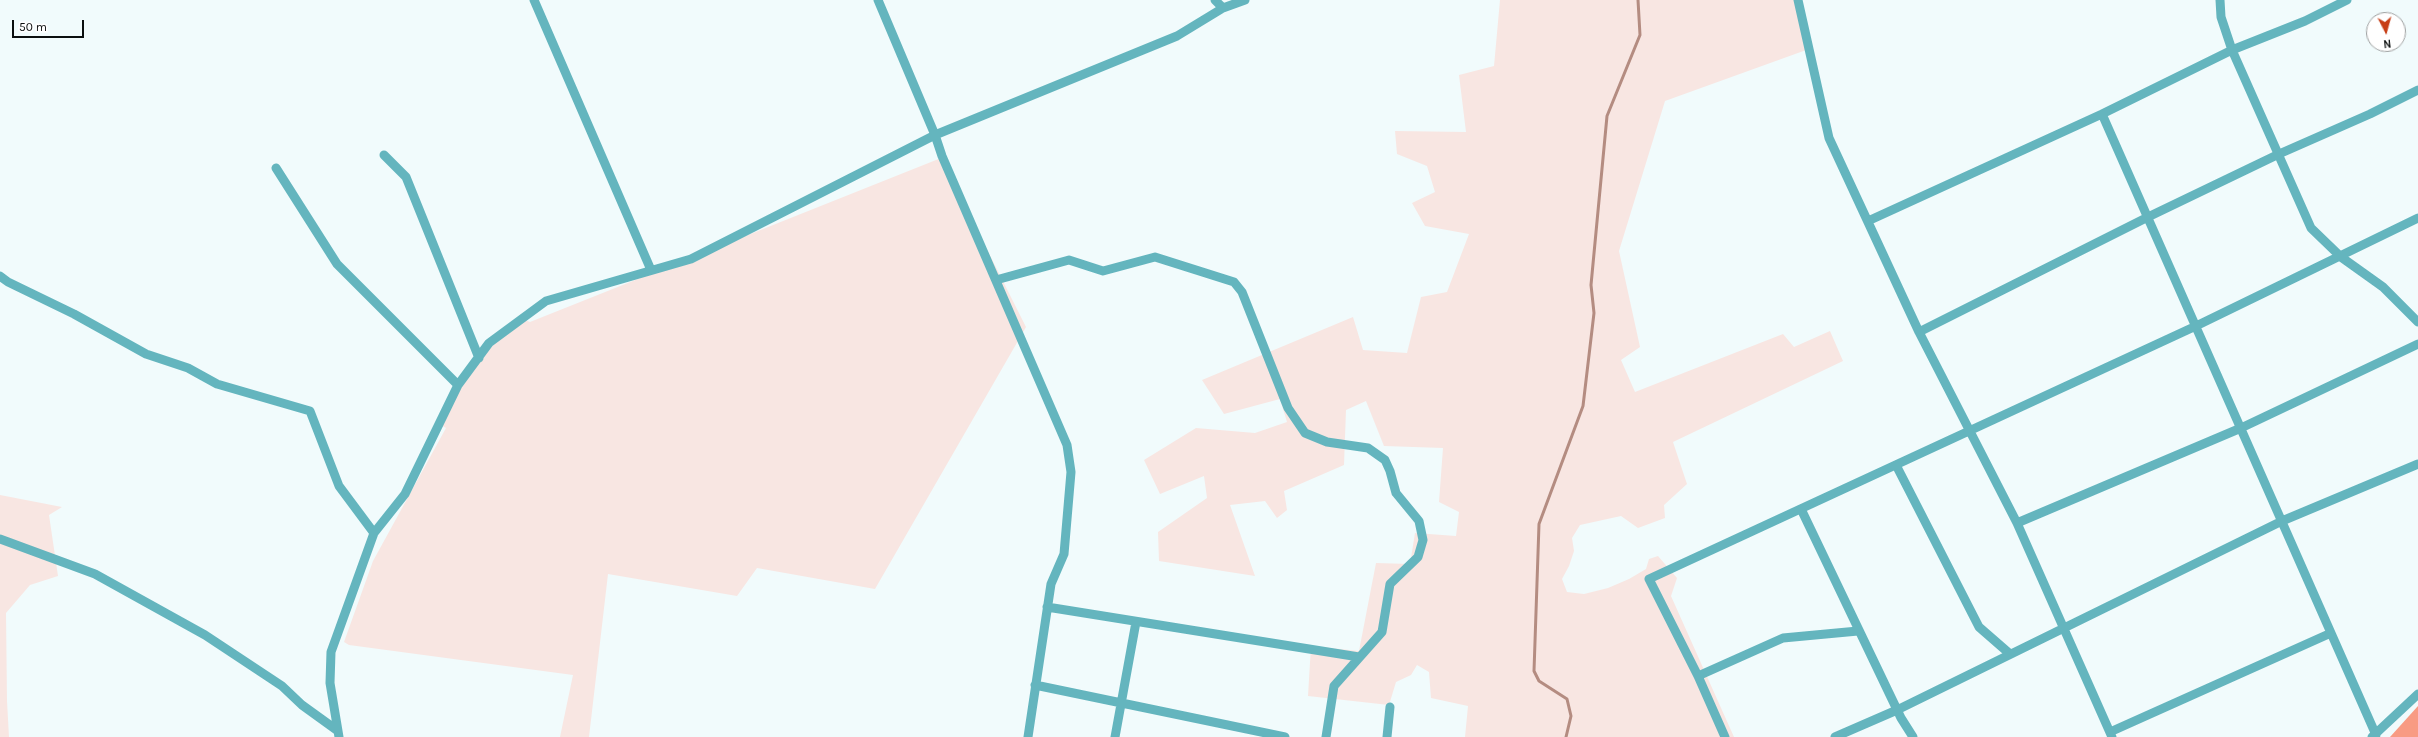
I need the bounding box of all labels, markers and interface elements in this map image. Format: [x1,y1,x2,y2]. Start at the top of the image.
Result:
scale bar [14,12,86,38]
north arrow [2366,12,2406,52]
text: 50 m [19,20,47,34]
text: N [2383,37,2392,50]

